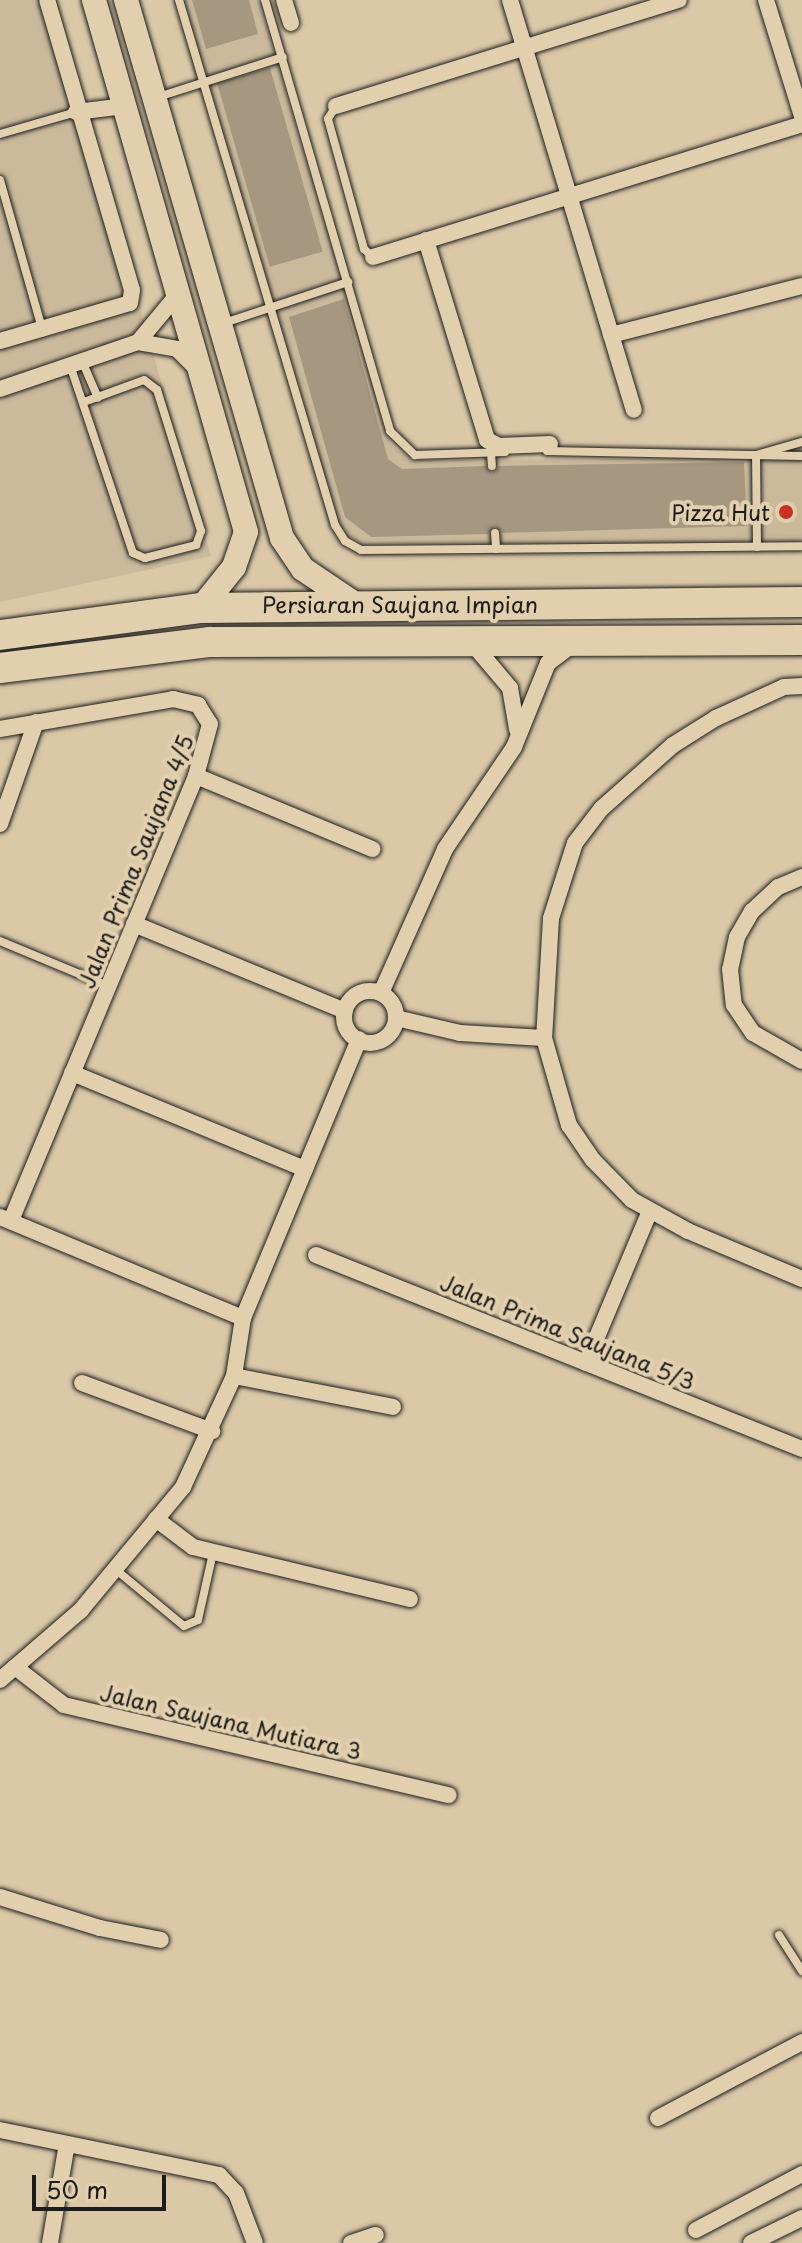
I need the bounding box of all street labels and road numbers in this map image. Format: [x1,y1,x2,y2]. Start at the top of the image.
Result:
street label: Persiaran Saujana Impian [262,591,538,617]
street label: Jalan Prima Saujana 4/5 [72,731,198,991]
street label: Jalan Prima Saujana 5/3 [438,1268,698,1394]
street label: Jalan Saujana Mutiara 3 [97,1678,365,1764]

